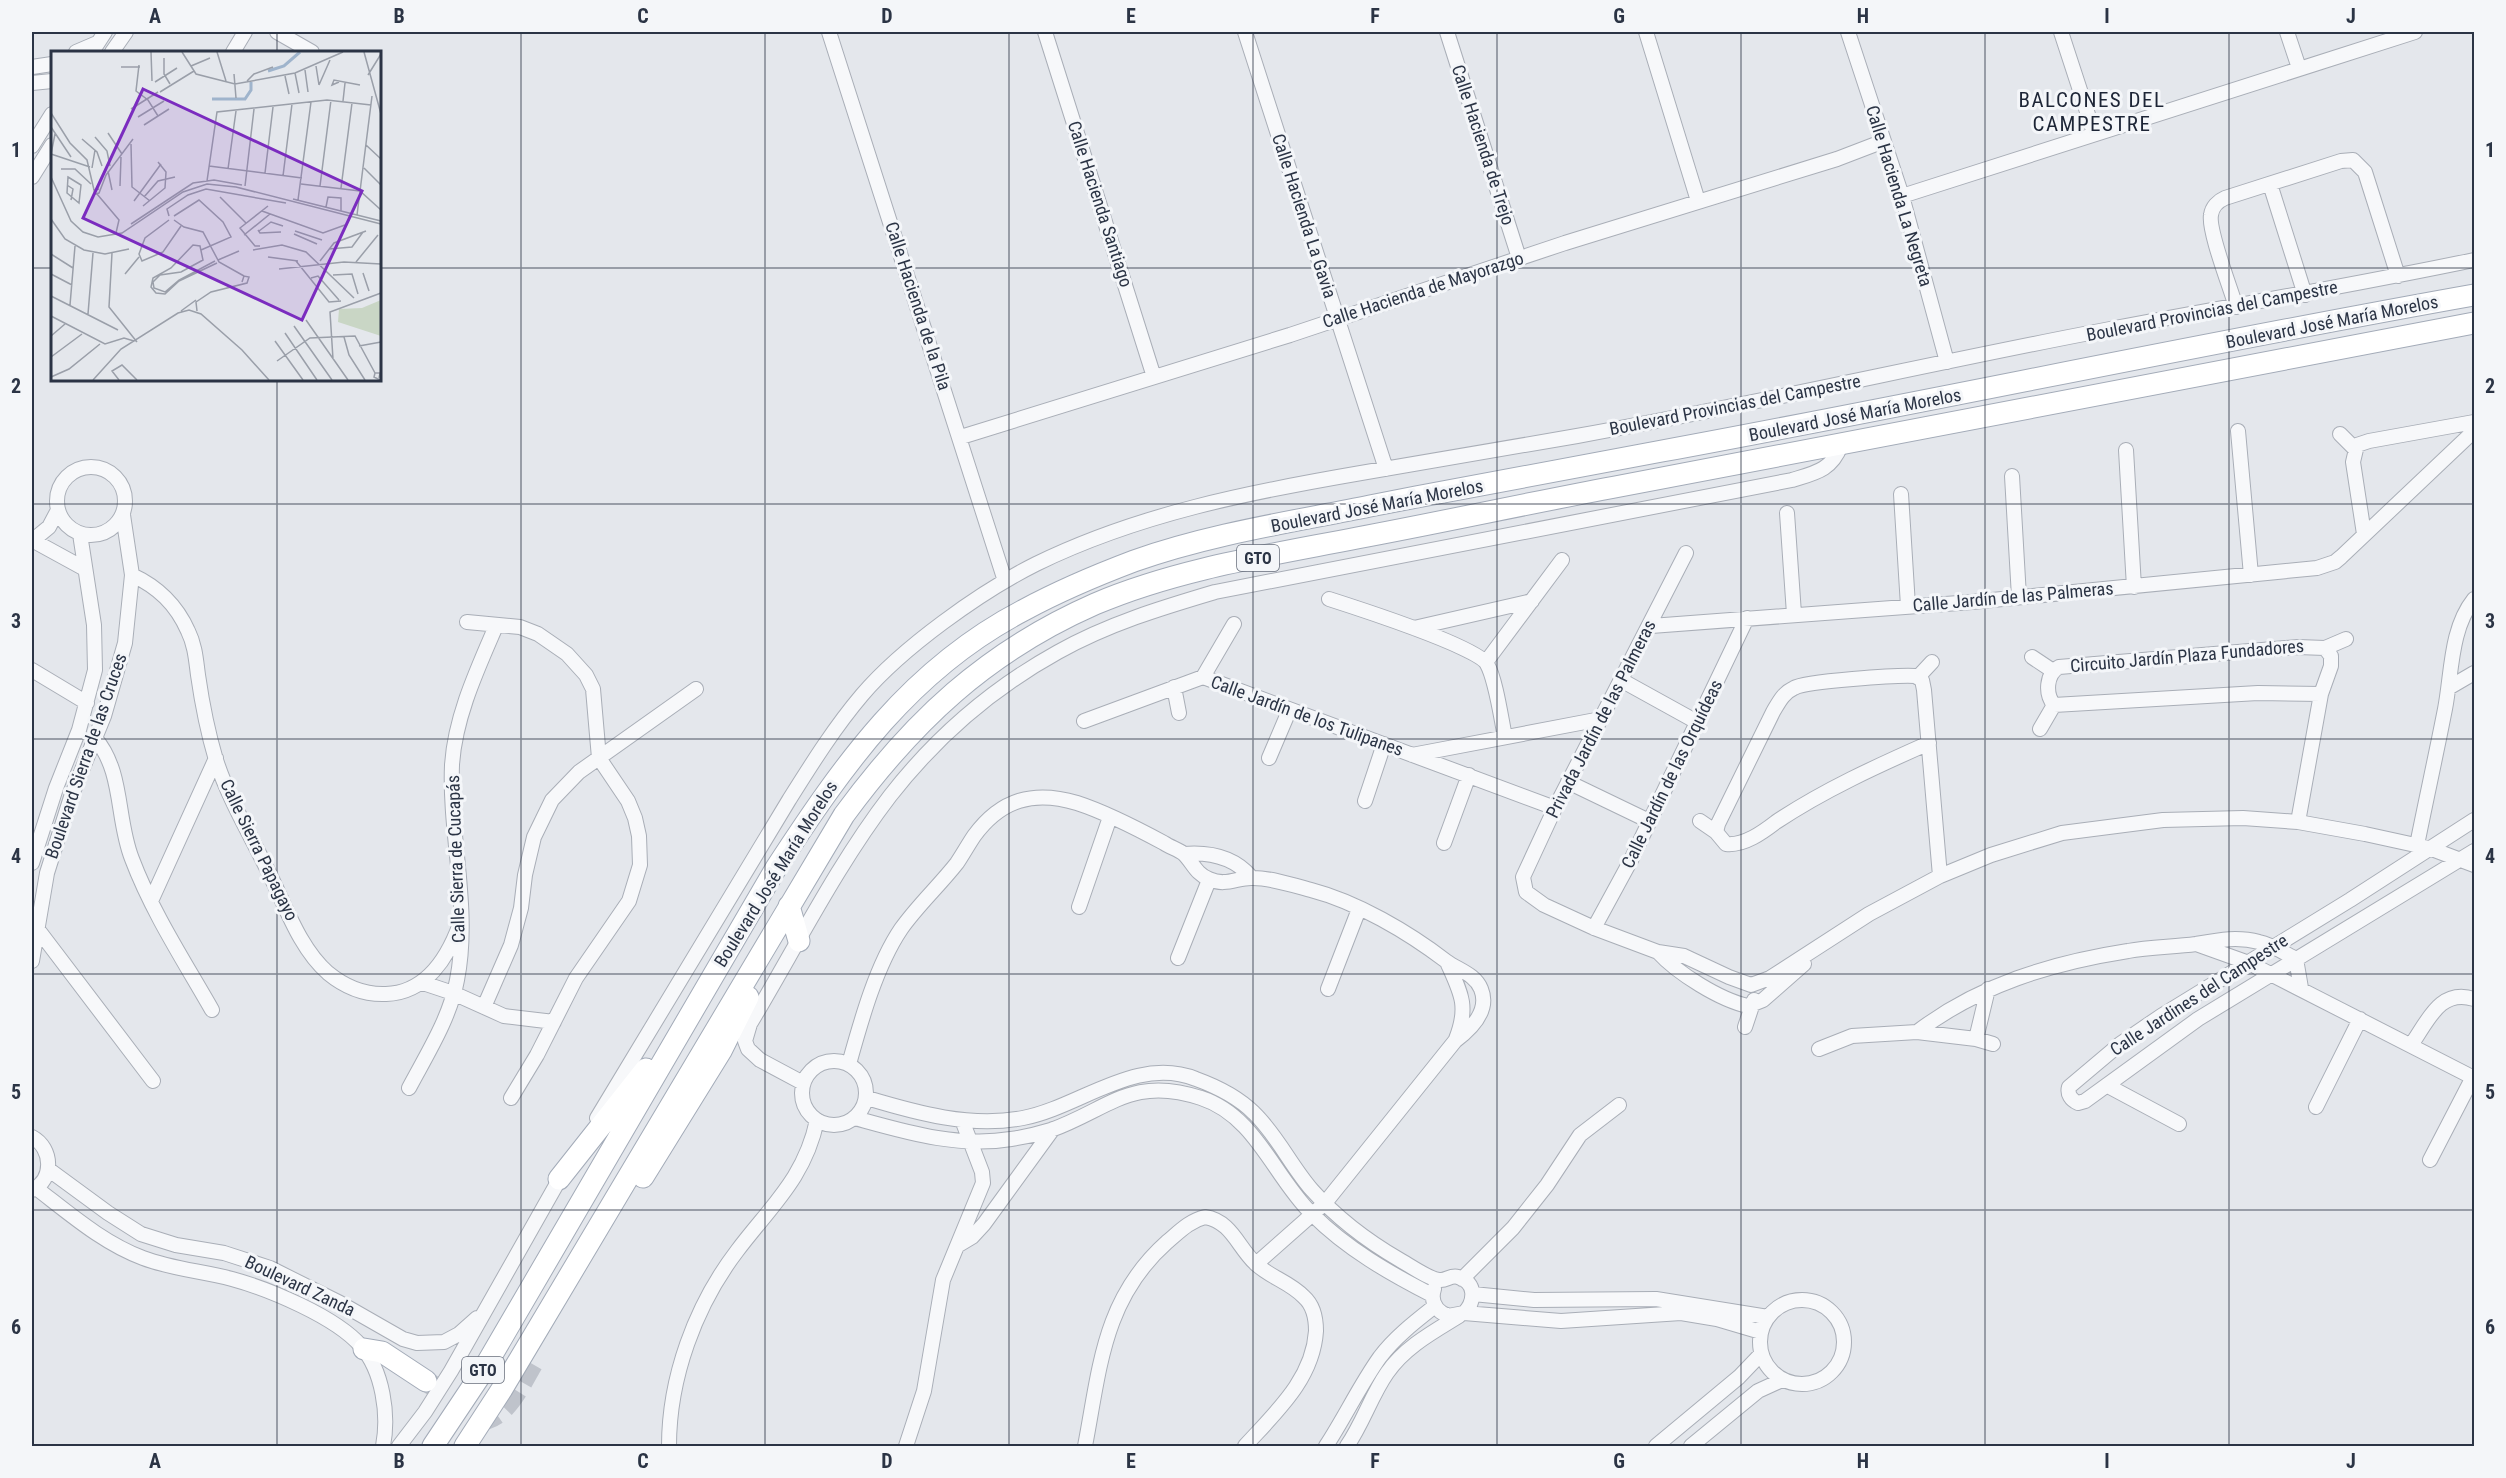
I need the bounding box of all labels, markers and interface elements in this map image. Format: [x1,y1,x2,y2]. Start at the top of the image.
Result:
text: A [149,4,161,28]
text: B [393,4,405,28]
text: C [637,4,649,28]
text: D [881,4,893,28]
text: E [1126,4,1136,28]
text: F [1370,4,1380,28]
text: G [1613,4,1625,28]
text: H [1857,4,1869,28]
text: I [2104,4,2110,28]
text: J [2346,4,2356,28]
inset map [51,51,381,381]
street label: Calle Hacienda de Trejo [1448,62,1519,228]
district label: BALCONES DEL CAMPESTRE [2019,88,2166,136]
street label: Calle Hacienda La Negreta [1862,103,1937,289]
street label: Calle Hacienda Santiago [1064,118,1137,290]
street label: Calle Hacienda La Gavia [1268,131,1341,301]
text: 1 [11,138,21,162]
text: 1 [2485,138,2495,162]
street label: Calle Hacienda de la Pila [881,219,956,393]
street label: Calle Hacienda de Mayorazgo [1320,247,1526,332]
street label: Boulevard Provincias del Campestre [2085,276,2339,345]
street label: Boulevard José María Morelos [2224,291,2440,352]
street label: Boulevard Provincias del Campestre [1608,370,1862,439]
text: 2 [11,374,21,398]
text: 2 [2485,374,2495,398]
street label: Boulevard José María Morelos [1747,384,1963,445]
street label: Boulevard José María Morelos [1269,475,1485,536]
road number: GTO [1237,545,1279,571]
street label: Calle Jardín de las Palmeras [1912,577,2114,616]
text: 3 [11,609,21,633]
text: 3 [2485,609,2495,633]
street label: Privada Jardín de las Palmeras [1541,616,1660,821]
street label: Circuito Jardín Plaza Fundadores [2069,635,2305,676]
street label: Boulevard Sierra de las Cruces [40,650,131,861]
street label: Calle Jardín de los Tulipanes [1208,671,1406,760]
street label: Calle Jardín de las Orquídeas [1617,676,1726,871]
street label: Calle Sierra de Cucapás [442,775,469,943]
street label: Calle Sierra Papagayo [216,776,303,924]
street label: Boulevard José María Morelos [710,777,842,971]
text: 4 [11,844,21,868]
text: 4 [2485,844,2495,868]
street label: Calle Jardines del Campestre [2106,929,2291,1060]
text: 5 [11,1080,21,1104]
text: 5 [2485,1080,2495,1104]
street label: Boulevard Zanda [242,1251,359,1320]
text: 6 [11,1315,21,1339]
text: 6 [2485,1315,2495,1339]
road number: GTO [462,1357,504,1383]
text: A [149,1449,161,1473]
text: B [393,1449,405,1473]
text: C [637,1449,649,1473]
text: D [881,1449,893,1473]
text: E [1126,1449,1136,1473]
text: F [1370,1449,1380,1473]
text: G [1613,1449,1625,1473]
text: H [1857,1449,1869,1473]
text: I [2104,1449,2110,1473]
text: J [2346,1449,2356,1473]

